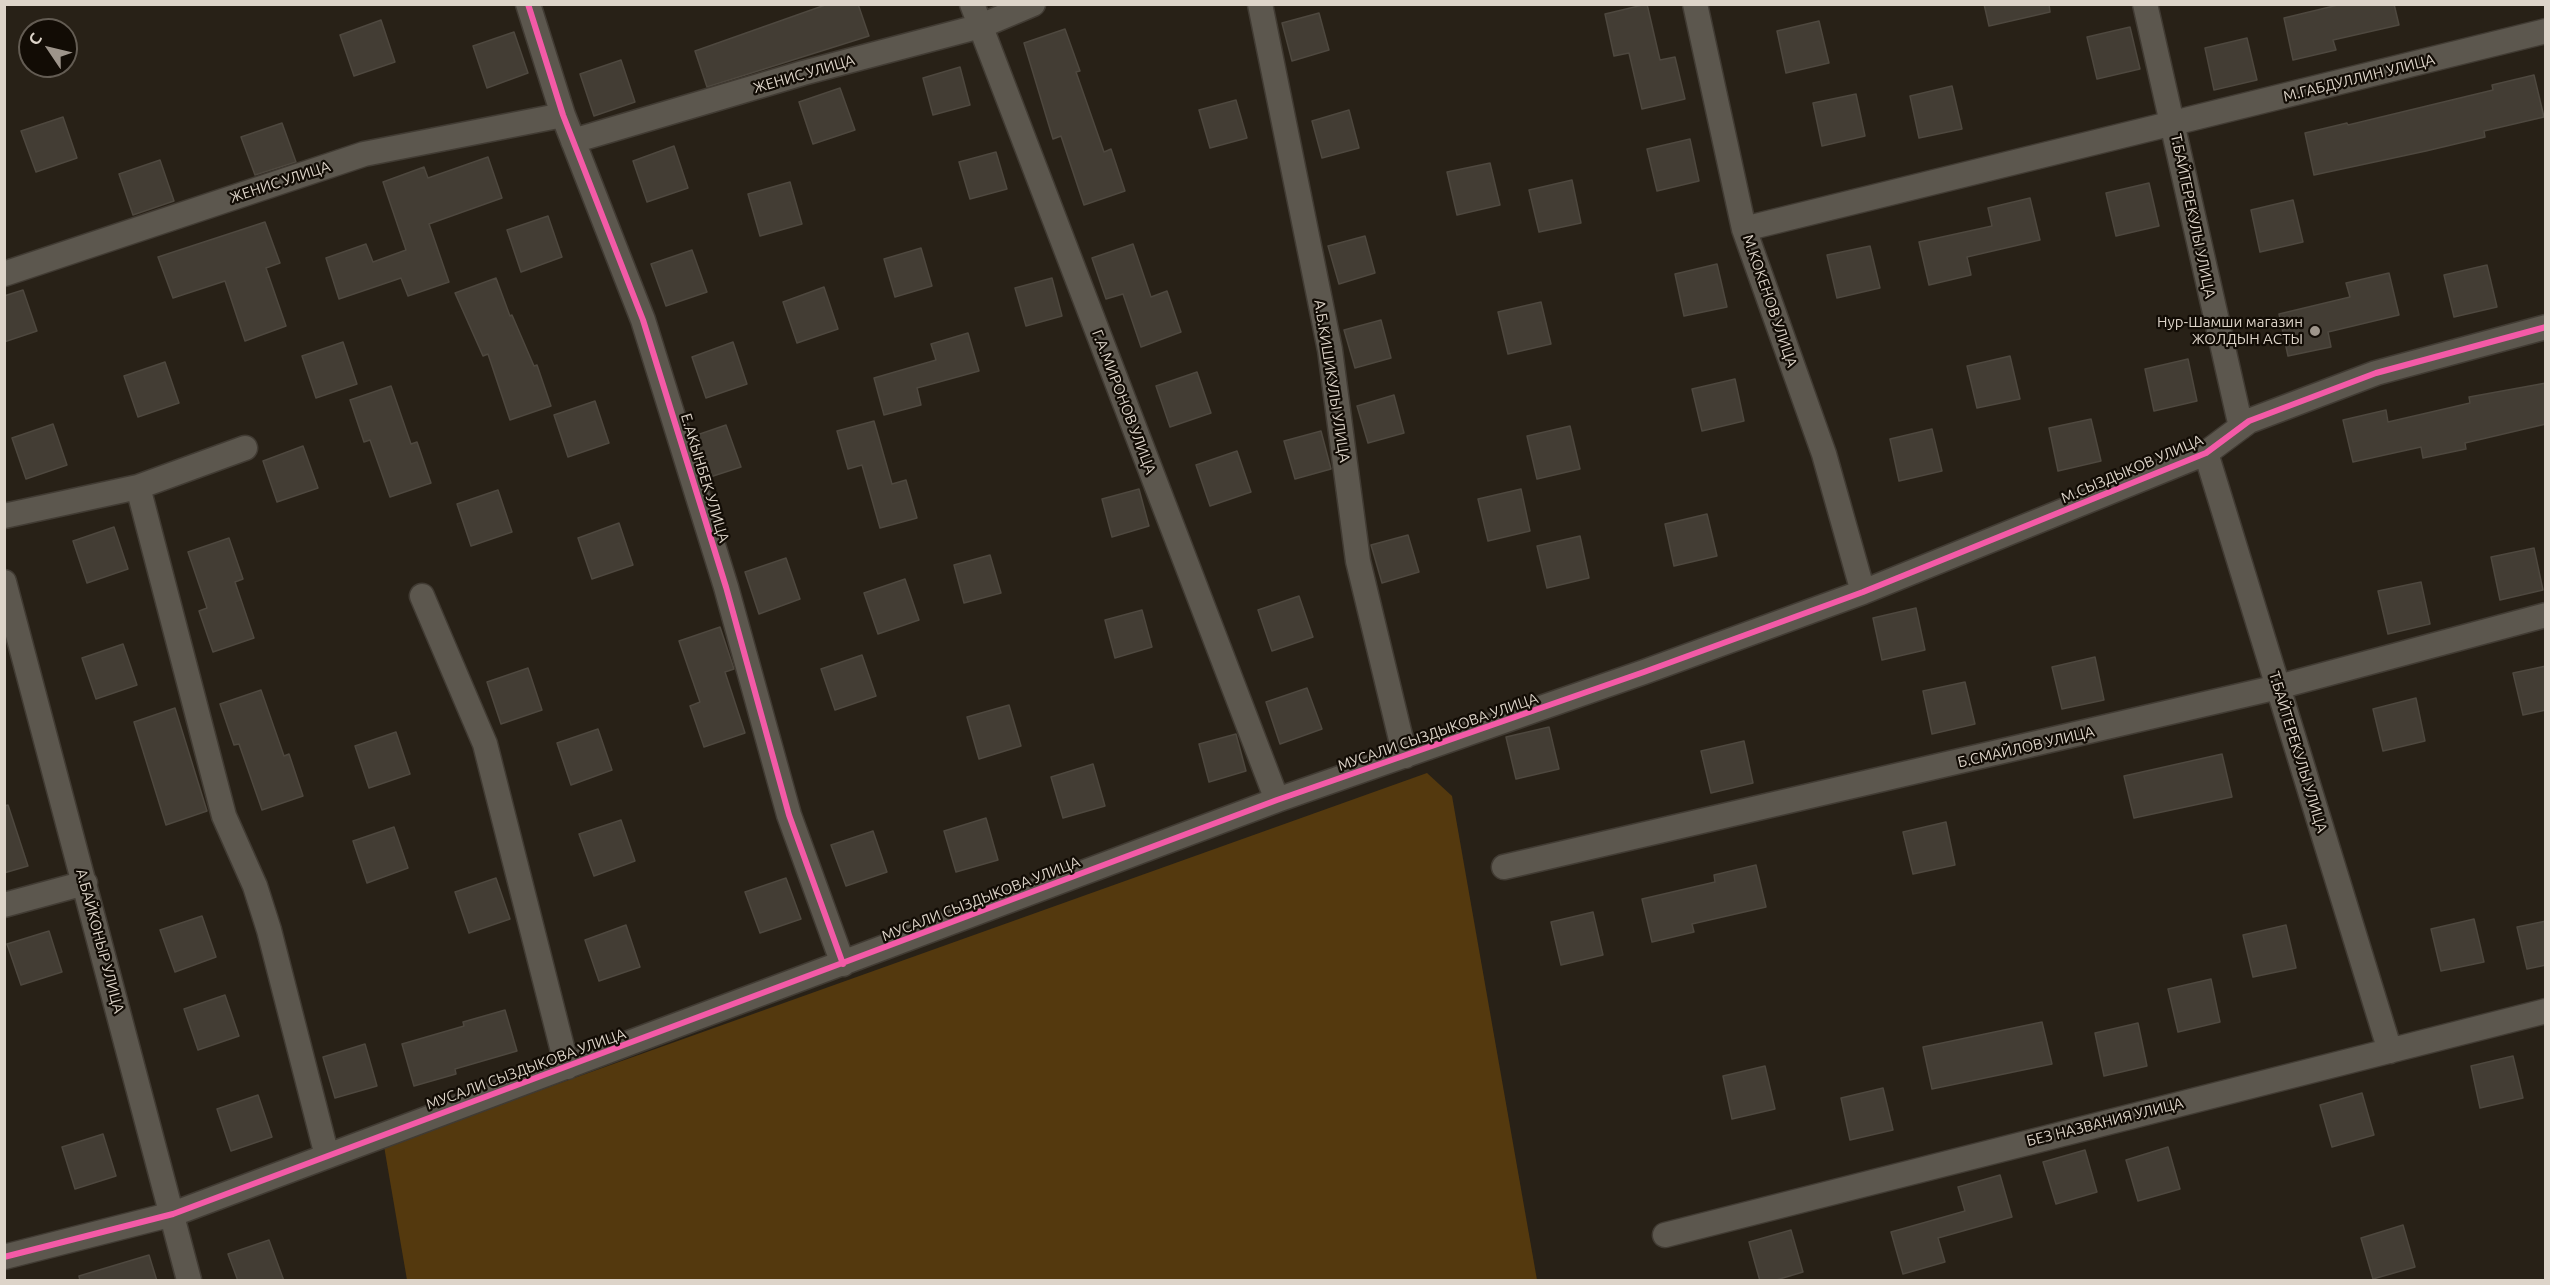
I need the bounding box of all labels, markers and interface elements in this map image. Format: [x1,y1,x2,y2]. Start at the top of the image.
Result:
north arrow [18,18,78,78]
text: С [25,29,45,48]
street label: М.ГАБДУЛЛИН УЛИЦА [2281,50,2437,106]
street label: ЖЕНИС УЛИЦА [751,51,857,97]
street label: Т.БАЙТЕРЕКУЛЫ УЛИЦА [2167,132,2219,300]
street label: ЖЕНИС УЛИЦА [227,157,333,207]
street label: М.КОКЕНОВ УЛИЦА [1739,232,1801,370]
street label: А.Б.КИШИКУЛЫ УЛИЦА [1310,298,1354,464]
place label: Нур-Шамши магазин ЖОЛДЫН АСТЫ [2157,313,2303,348]
marker: Нур-Шамши магазин ЖОЛДЫН АСТЫ [2308,324,2322,338]
street label: Г.А.МИРОНОВ УЛИЦА [1088,327,1160,477]
street label: Е.АКЫНБЕК УЛИЦА [677,411,733,545]
street label: М.СЫЗДЫКОВ УЛИЦА [2058,431,2206,507]
street label: Т.БАЙТЕРЕКУЛЫ УЛИЦА [2265,669,2331,835]
street label: МУСАЛИ СЫЗДЫКОВА УЛИЦА [1335,689,1541,775]
street label: Б.СМАЙЛОВ УЛИЦА [1956,723,2096,771]
street label: МУСАЛИ СЫЗДЫКОВА УЛИЦА [879,853,1083,945]
street label: А.БАЙКОНЫР УЛИЦА [72,867,128,1015]
street label: МУСАЛИ СЫЗДЫКОВА УЛИЦА [424,1024,628,1114]
street label: БЕЗ НАЗВАНИЯ УЛИЦА [2025,1094,2185,1150]

